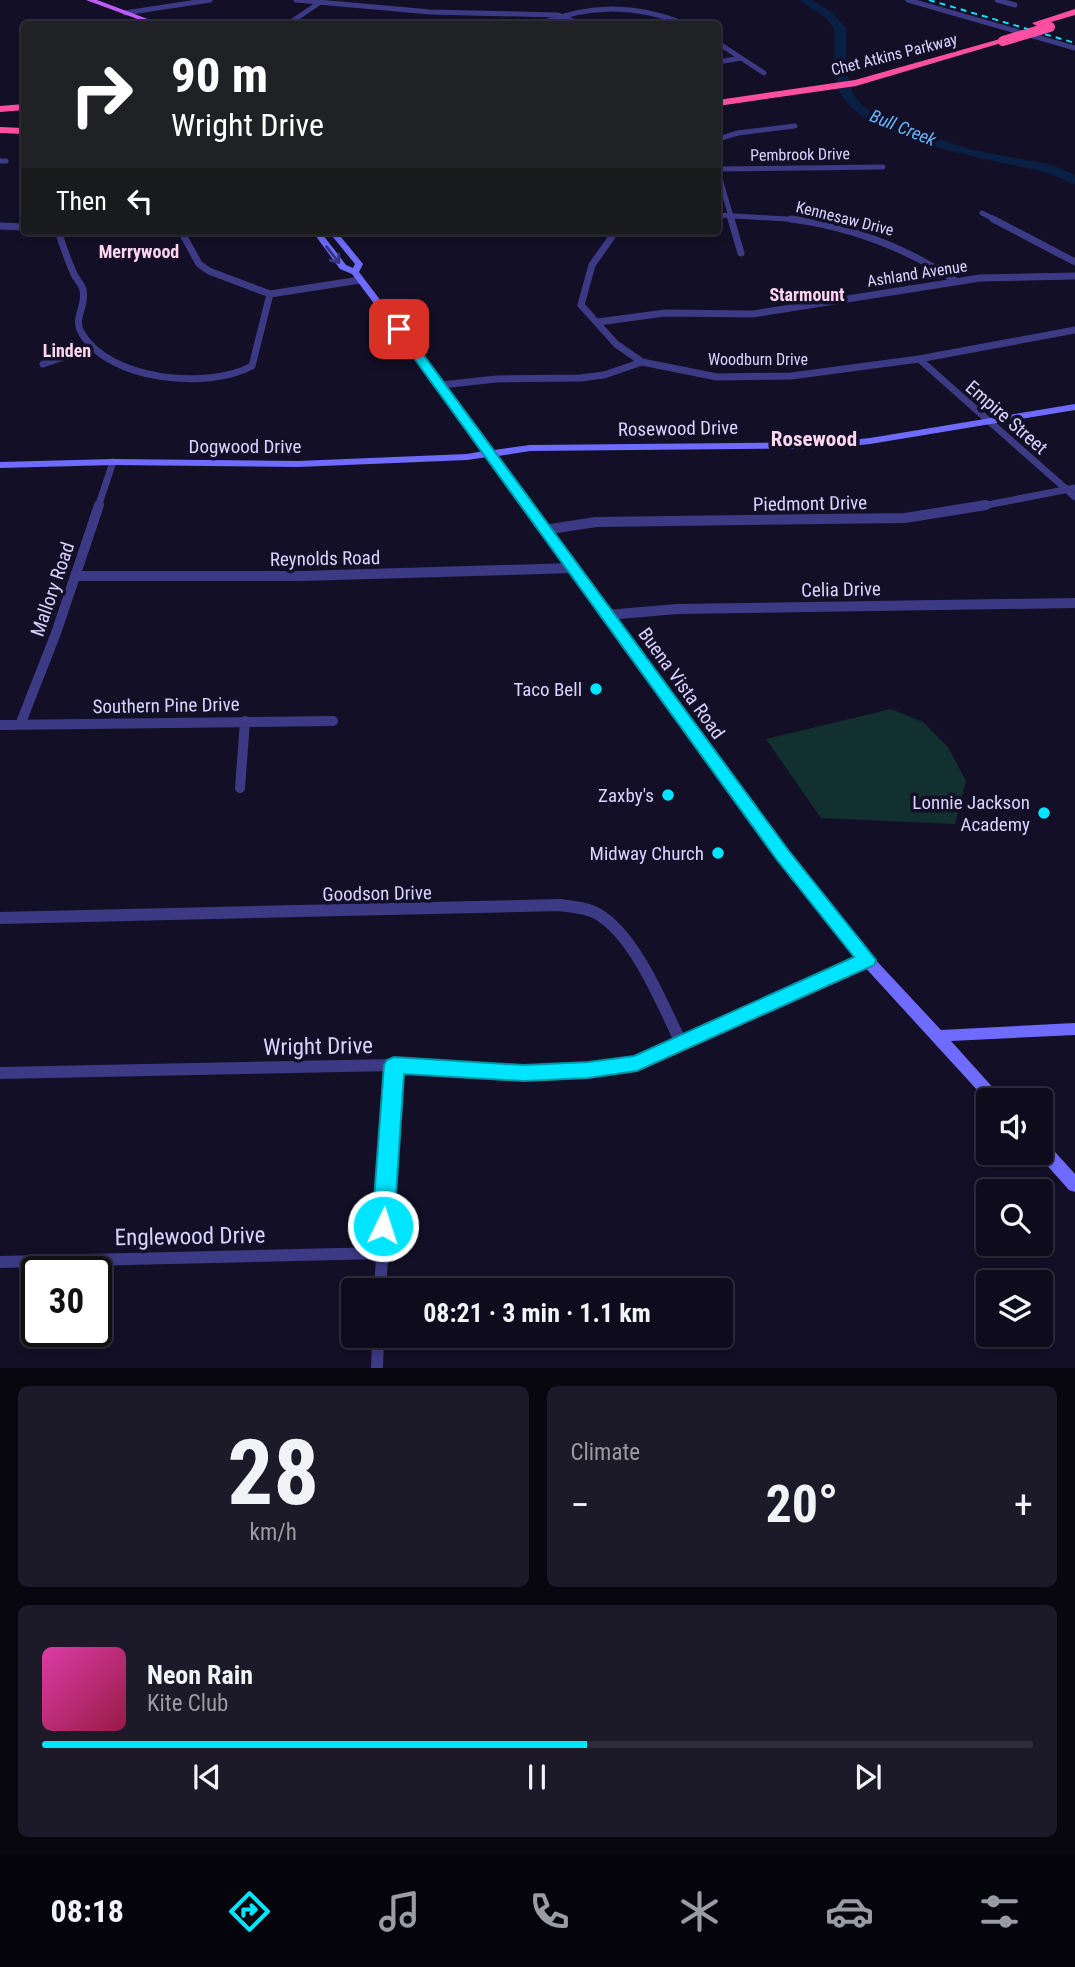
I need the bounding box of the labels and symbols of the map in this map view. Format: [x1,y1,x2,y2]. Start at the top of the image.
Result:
street label: Chet Atkins Parkway [829,30,959,79]
water label: Bull Creek [867,105,940,151]
street label: Pembrook Drive [750,144,850,165]
street label: Kennesaw Drive [794,197,896,240]
district label: Merrywood [99,241,179,262]
one-way arrow [325,245,340,263]
street label: Ashland Avenue [866,256,968,291]
district label: Starmount [769,284,845,305]
pin [369,299,429,359]
district label: Linden [43,340,91,361]
street label: Woodburn Drive [708,350,808,369]
street label: Empire Street [961,376,1052,459]
street label: Rosewood Drive [618,416,738,441]
district label: Rosewood [771,427,857,451]
street label: Dogwood Drive [189,435,302,458]
street label: Piedmont Drive [753,491,867,516]
street label: Mallory Road [26,539,79,639]
street label: Reynolds Road [270,546,380,571]
street label: Celia Drive [801,577,881,602]
street label: Buena Vista Road [633,623,730,743]
place label: Taco Bell [513,678,582,701]
marker: Taco Bell [588,681,604,697]
street label: Southern Pine Drive [92,693,240,718]
place label: Zaxby's [598,784,654,807]
marker: Zaxby's [660,787,676,803]
place label: Lonnie Jackson Academy [912,791,1030,836]
marker: Lonnie Jackson Academy [1036,805,1052,821]
place label: Midway Church [590,842,704,865]
marker: Midway Church [710,845,726,861]
street label: Goodson Drive [322,881,432,906]
street label: Wright Drive [263,1032,373,1061]
position arrow [346,1189,420,1263]
street label: Englewood Drive [114,1222,266,1251]
speed limit sign: 30 [21,1256,112,1347]

